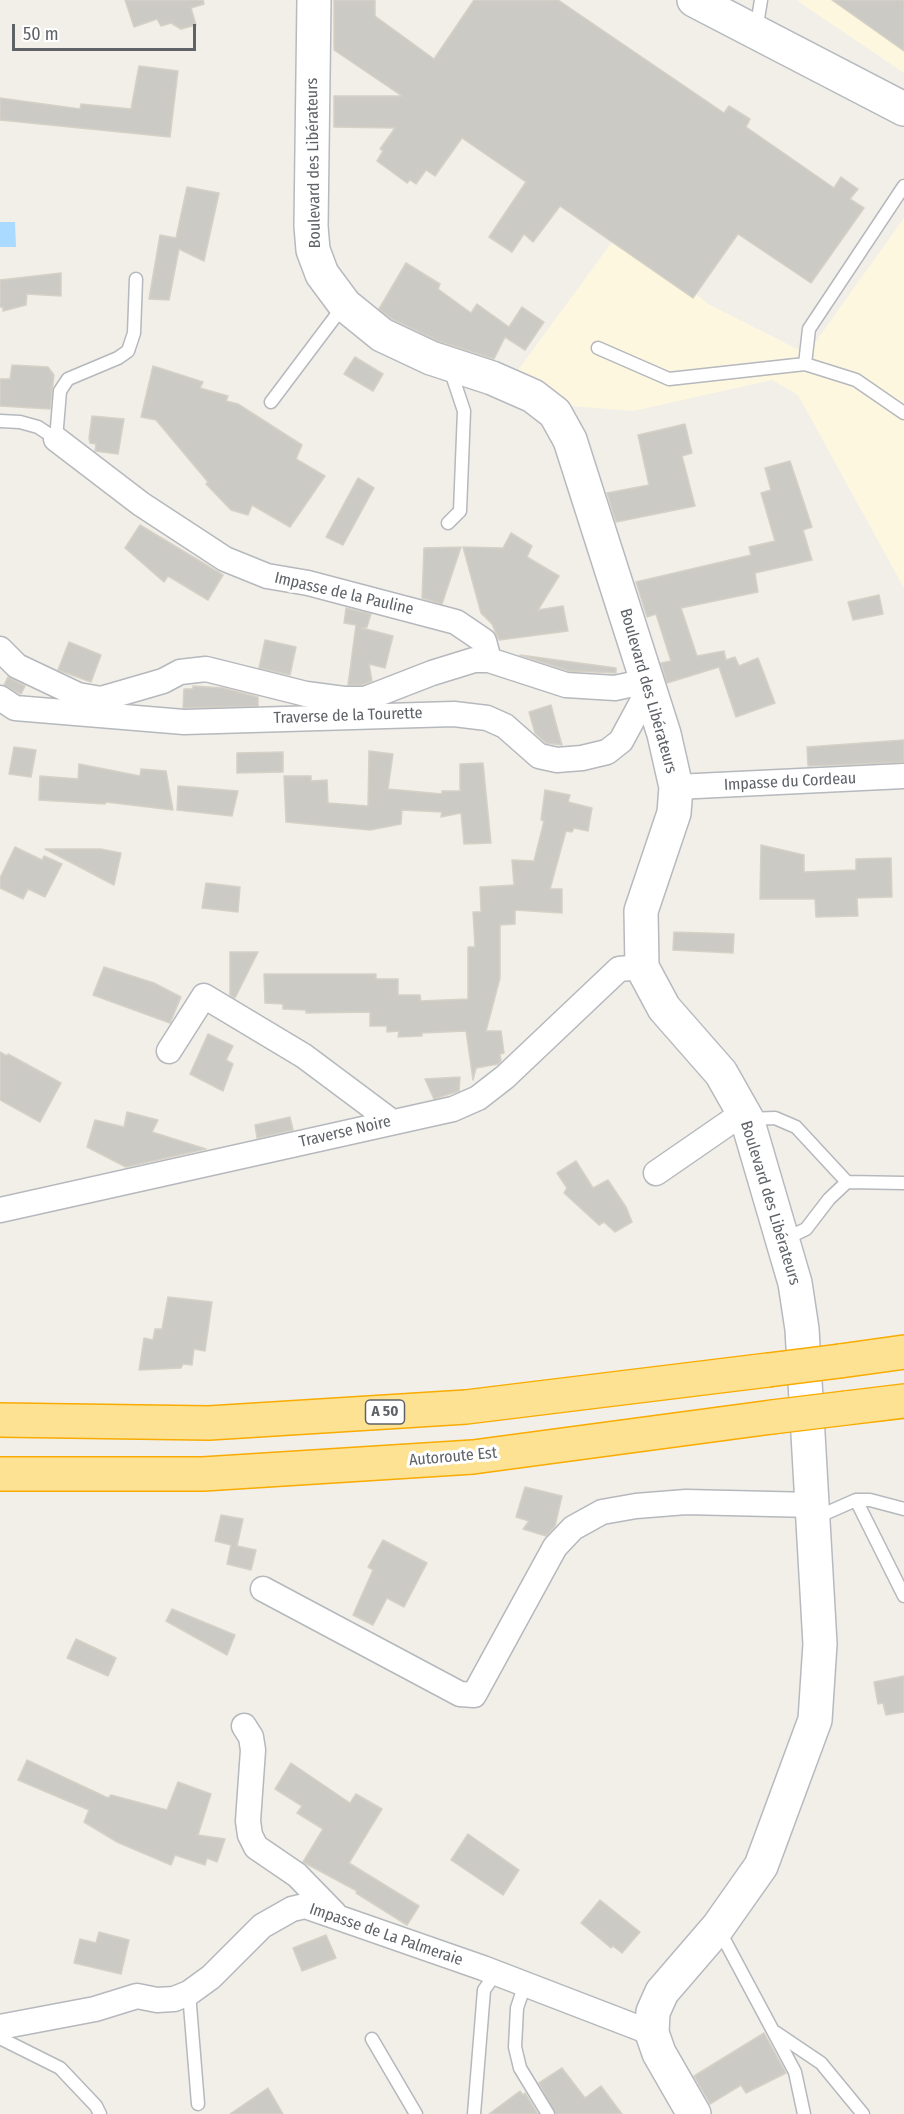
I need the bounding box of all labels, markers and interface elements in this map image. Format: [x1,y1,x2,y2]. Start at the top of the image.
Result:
scale bar [15,12,200,50]
text: 50 m [23,23,59,45]
street label: Boulevard des Libérateurs [303,77,325,249]
street label: Impasse de la Pauline [273,569,415,619]
street label: Boulevard des Libérateurs [615,606,681,776]
street label: Traverse de la Tourette [273,704,423,728]
street label: Impasse du Cordeau [723,769,857,795]
street label: Traverse Noire [297,1112,393,1152]
street label: Boulevard des Libérateurs [736,1119,804,1287]
road number: A 50 [366,1400,404,1424]
street label: Autoroute Est [408,1444,498,1470]
street label: Impasse de La Palmeraie [307,1900,465,1970]

